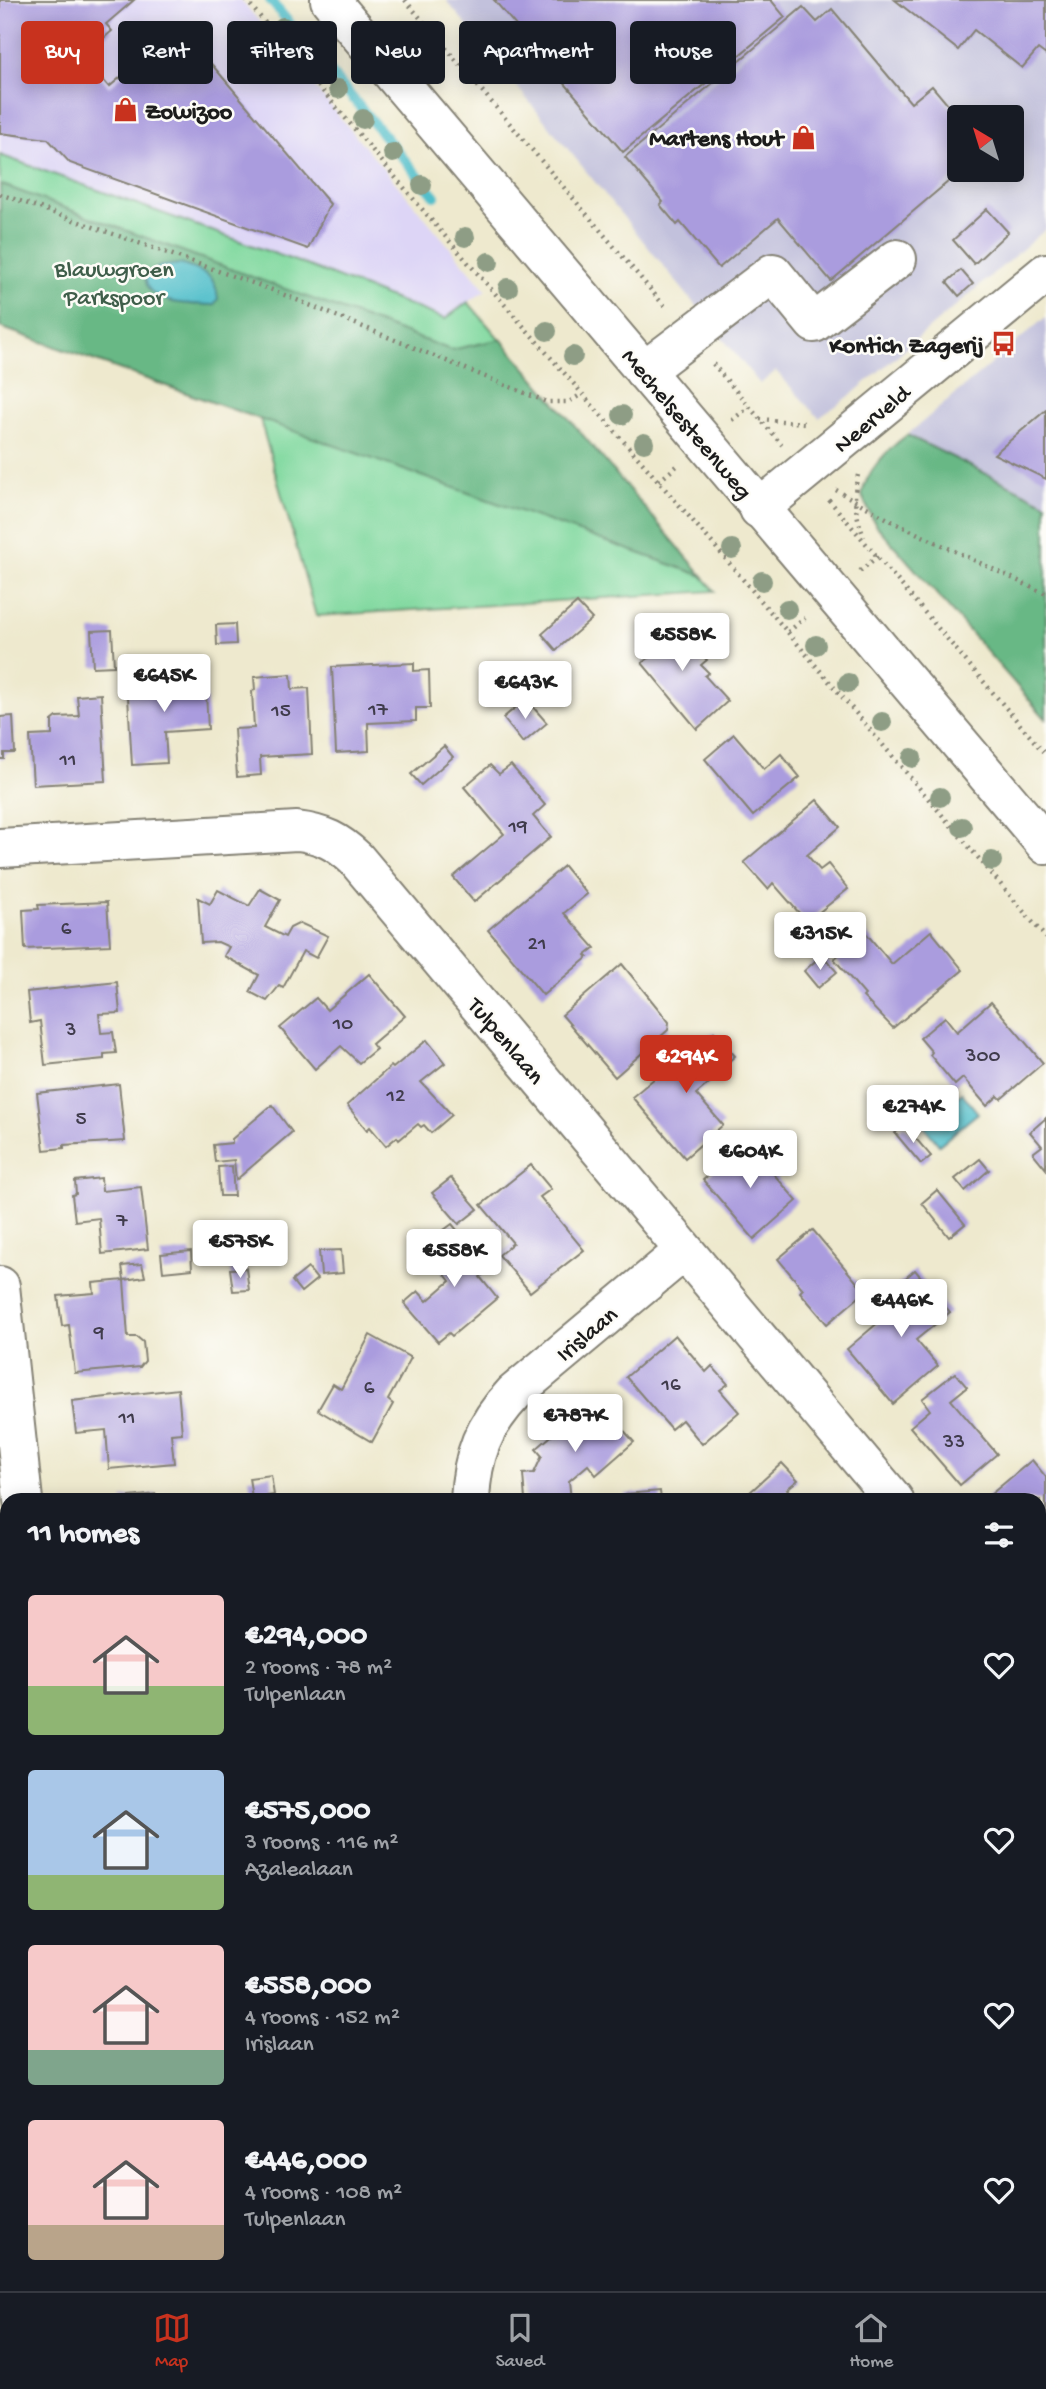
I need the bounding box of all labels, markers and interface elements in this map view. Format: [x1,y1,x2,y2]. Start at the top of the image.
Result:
chip: Buy [21,21,104,84]
chip: Rent [118,21,213,84]
chip: Filters [227,21,337,84]
chip: New [351,21,445,84]
chip: Apartment [459,21,616,84]
chip: House [630,21,736,84]
shop icon: Zowizoo [111,96,139,124]
place label: Zowizoo [145,99,233,128]
north arrow [947,105,1024,182]
map controls [947,105,1024,182]
shop icon: Martens Hout [789,123,817,151]
place label: Martens Hout [649,126,785,155]
park label: Blauwgroen Parkspoor [53,257,174,314]
bus stop icon: Kontich Zagerij [990,330,1018,358]
place label: Kontich Zagerij [829,333,984,362]
street label: Mechelsesteenweg [614,344,757,507]
street label: Neerveld [829,379,919,461]
pin: €558K [633,614,731,673]
text: €558K [650,622,714,649]
pin: €645K [115,654,213,714]
pin: €643K [476,662,574,721]
text: €645K [134,663,195,690]
text: €643K [495,670,555,697]
house number: 17 [367,699,389,724]
house number: 15 [270,700,291,725]
house number: 11 [59,749,76,774]
house number: 19 [507,816,528,841]
pin: €315K [771,912,869,972]
house number: 6 [61,918,72,943]
text: €315K [790,921,850,948]
house number: 21 [528,933,546,958]
street label: Tulpenlaan [458,991,549,1092]
house number: 10 [332,1013,353,1038]
house number: 3 [65,1019,76,1044]
pin: €294K [637,1036,735,1095]
text: €294K [656,1044,716,1071]
house number: 300 [965,1045,1000,1070]
house number: 12 [386,1085,405,1110]
pin: €274K [864,1086,962,1145]
text: €274K [883,1094,943,1121]
house number: 5 [75,1108,87,1133]
pin: €604K [701,1130,799,1190]
text: €604K [719,1139,781,1166]
house number: 7 [116,1210,129,1235]
pin: €575K [191,1220,289,1280]
text: €575K [209,1229,271,1256]
pin: €558K [405,1230,503,1289]
text: €558K [422,1238,486,1265]
pin: €446K [852,1280,950,1339]
text: €446K [871,1288,931,1315]
street label: Irislaan [551,1301,625,1370]
house number: 9 [93,1322,105,1347]
house number: 16 [660,1374,681,1399]
house number: 6 [364,1377,375,1402]
pin: €787K [526,1394,624,1454]
text: €787K [544,1403,606,1430]
house number: 11 [118,1407,135,1432]
house number: 33 [942,1431,965,1456]
icon: filters [980,1516,1018,1554]
text: 11 homes [28,1518,139,1553]
text: €294,000 [245,1620,367,1655]
icon: home [84,1623,168,1707]
icon: heart [980,1646,1018,1684]
text: 2 rooms · 78 m² [245,1655,392,1682]
text: Tulpenlaan [245,1682,345,1709]
text: €575,000 [245,1795,371,1830]
icon: home [84,1798,168,1882]
icon: heart [980,1821,1018,1859]
text: 3 rooms · 116 m² [245,1830,398,1857]
text: Azalealaan [245,1857,353,1884]
text: €558,000 [245,1970,371,2005]
icon: home [84,1973,168,2057]
icon: heart [980,1996,1018,2034]
text: 4 rooms · 152 m² [245,2005,400,2032]
text: Irislaan [245,2032,314,2059]
text: €446,000 [245,2145,367,2180]
icon: home [84,2148,168,2232]
icon: heart [980,2171,1018,2209]
text: 4 rooms · 108 m² [245,2180,402,2207]
text: Tulpenlaan [245,2207,345,2234]
tab: Map [153,2309,191,2374]
tab: Saved [496,2309,544,2374]
tab: Home [849,2309,893,2374]

